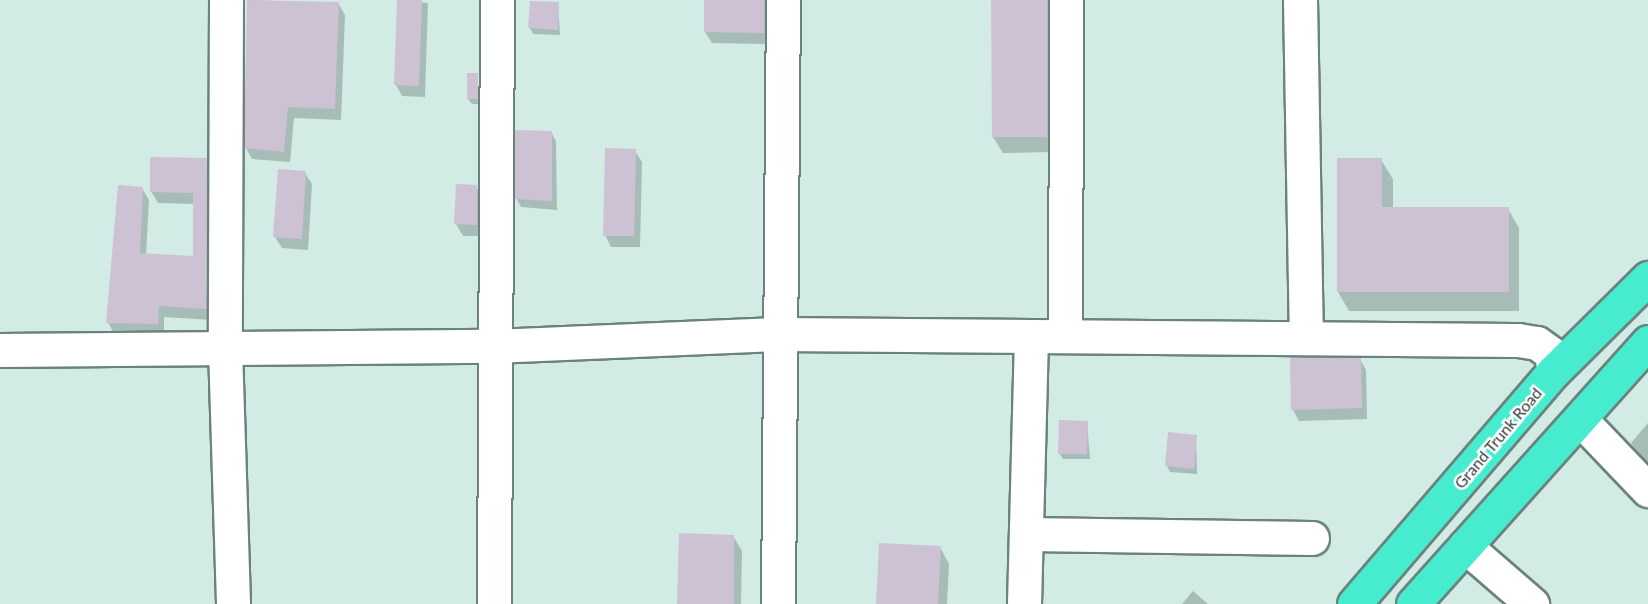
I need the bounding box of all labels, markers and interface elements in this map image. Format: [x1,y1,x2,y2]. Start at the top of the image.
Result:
street label: Grand Trunk Road [1450,383,1546,493]

